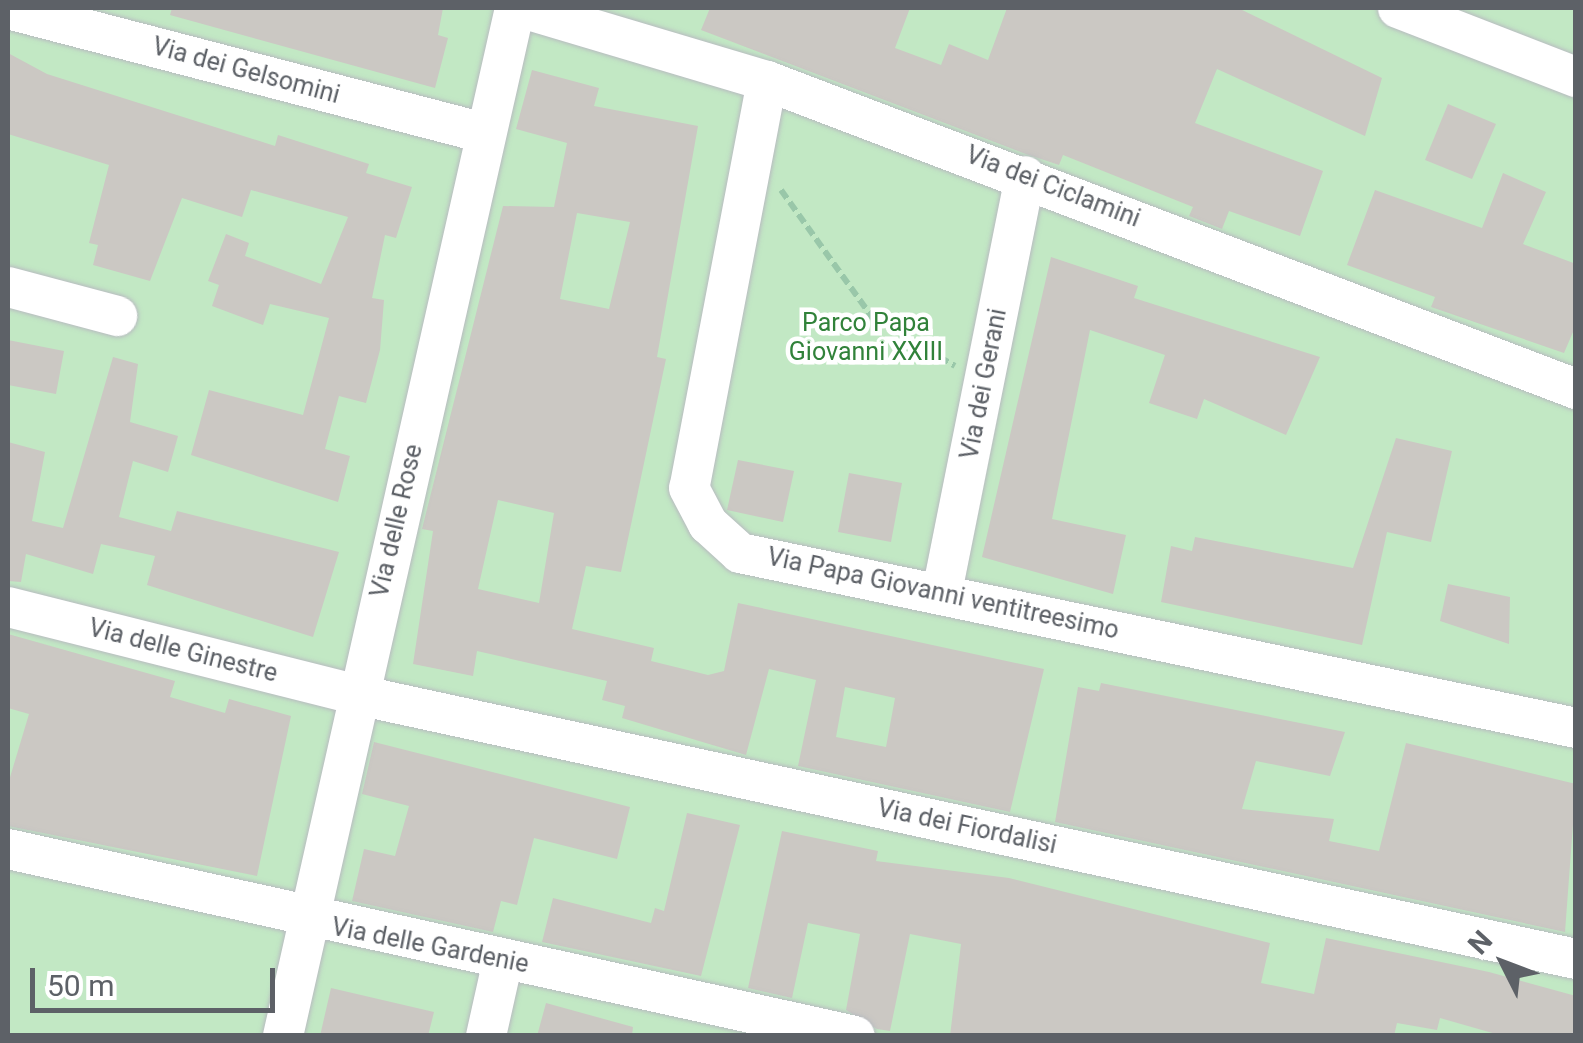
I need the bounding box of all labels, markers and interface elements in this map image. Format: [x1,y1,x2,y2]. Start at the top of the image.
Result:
street label: Via dei Gelsomini [149,32,343,110]
street label: Via dei Ciclamini [962,140,1144,234]
street label: Via dei Gerani [955,306,1013,462]
park label: Parco Papa Giovanni XXIII [789,309,943,368]
street label: Via delle Rose [365,441,429,601]
street label: Via Papa Giovanni ventitreesimo [764,542,1122,646]
street label: Via delle Ginestre [85,613,281,689]
street label: Via dei Fiordalisi [875,793,1059,861]
street label: Via delle Gardenie [329,912,531,980]
north arrow [1453,913,1553,1013]
text: N [1461,924,1499,961]
scale bar [35,948,280,1010]
text: 50 m [47,968,114,1003]

